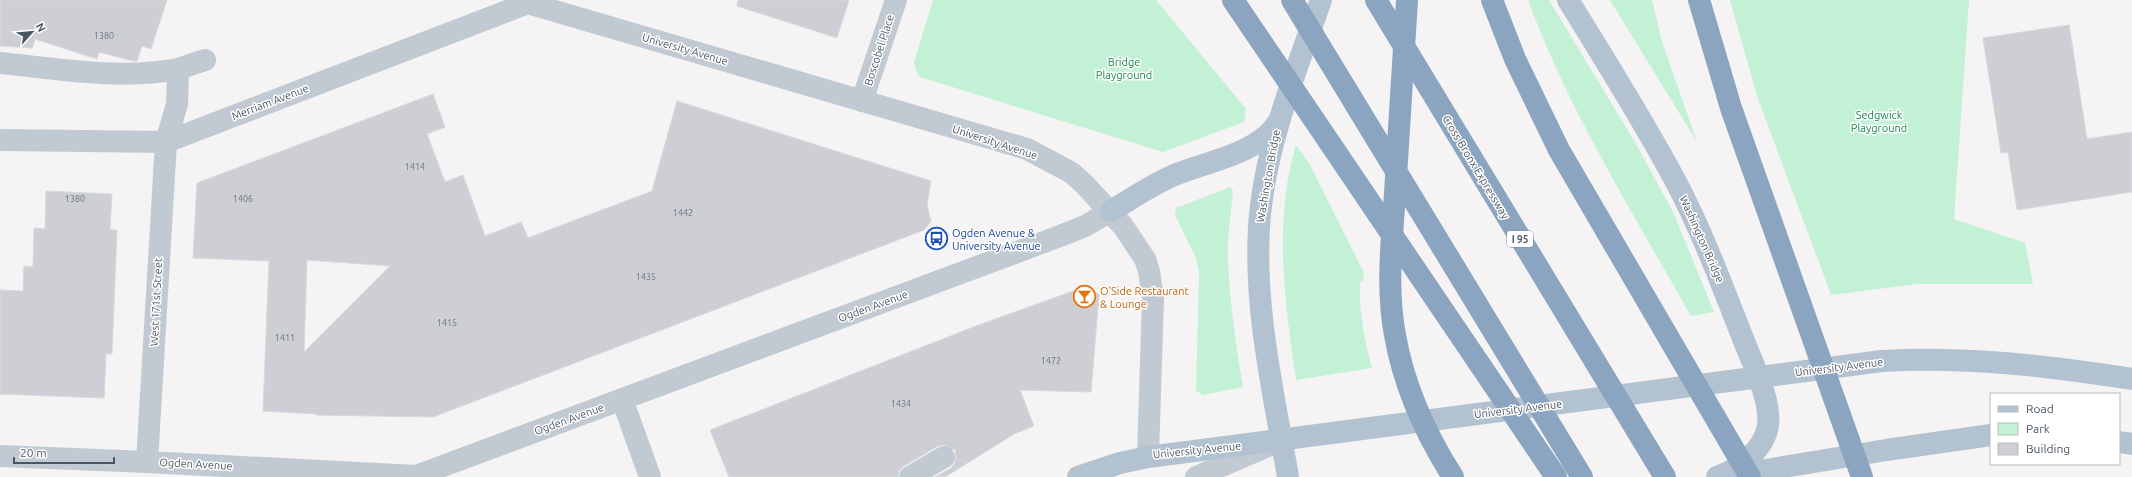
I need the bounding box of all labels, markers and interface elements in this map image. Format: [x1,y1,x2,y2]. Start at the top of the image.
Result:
north arrow [12,12,52,52]
street label: Boscobel Place [862,13,896,87]
text: N [34,21,48,34]
house number: 1380 [94,31,114,41]
street label: University Avenue [641,31,729,67]
park label: Bridge Playground [1096,56,1152,81]
street label: Merriam Avenue [230,82,310,122]
park label: Sedgwick Playground [1851,109,1907,134]
street label: Cross Bronx Expressway [1440,113,1512,222]
street label: University Avenue [951,123,1039,161]
street label: Washington Bridge [1254,129,1282,223]
house number: 1414 [405,162,425,172]
house number: 1380 [65,194,85,204]
house number: 1406 [233,194,253,204]
street label: Washington Bridge [1677,194,1727,284]
house number: 1442 [673,208,693,218]
bus stop icon: Ogden Avenue & University Avenue [923,226,949,252]
place label: Ogden Avenue & University Avenue [952,227,1041,252]
road number: I 95 [1507,231,1533,247]
street label: West 171st Street [148,257,164,347]
house number: 1435 [636,272,656,282]
bar icon: O'Side Restaurant & Lounge [1072,284,1098,310]
place label: O'Side Restaurant & Lounge [1100,285,1190,310]
street label: Ogden Avenue [837,288,909,324]
house number: 1415 [437,318,457,328]
house number: 1411 [275,333,295,343]
house number: 1472 [1041,356,1061,366]
street label: University Avenue [1794,356,1884,378]
legend [1990,393,2120,465]
street label: University Avenue [1473,398,1563,420]
house number: 1434 [891,399,911,409]
street label: Ogden Avenue [533,401,605,437]
text: Road [2026,402,2054,415]
text: Park [2026,422,2050,435]
scale bar [14,439,114,465]
street label: University Avenue [1152,439,1242,461]
text: Building [2026,442,2070,455]
text: 20 m [20,446,47,459]
street label: Ogden Avenue [159,456,233,472]

